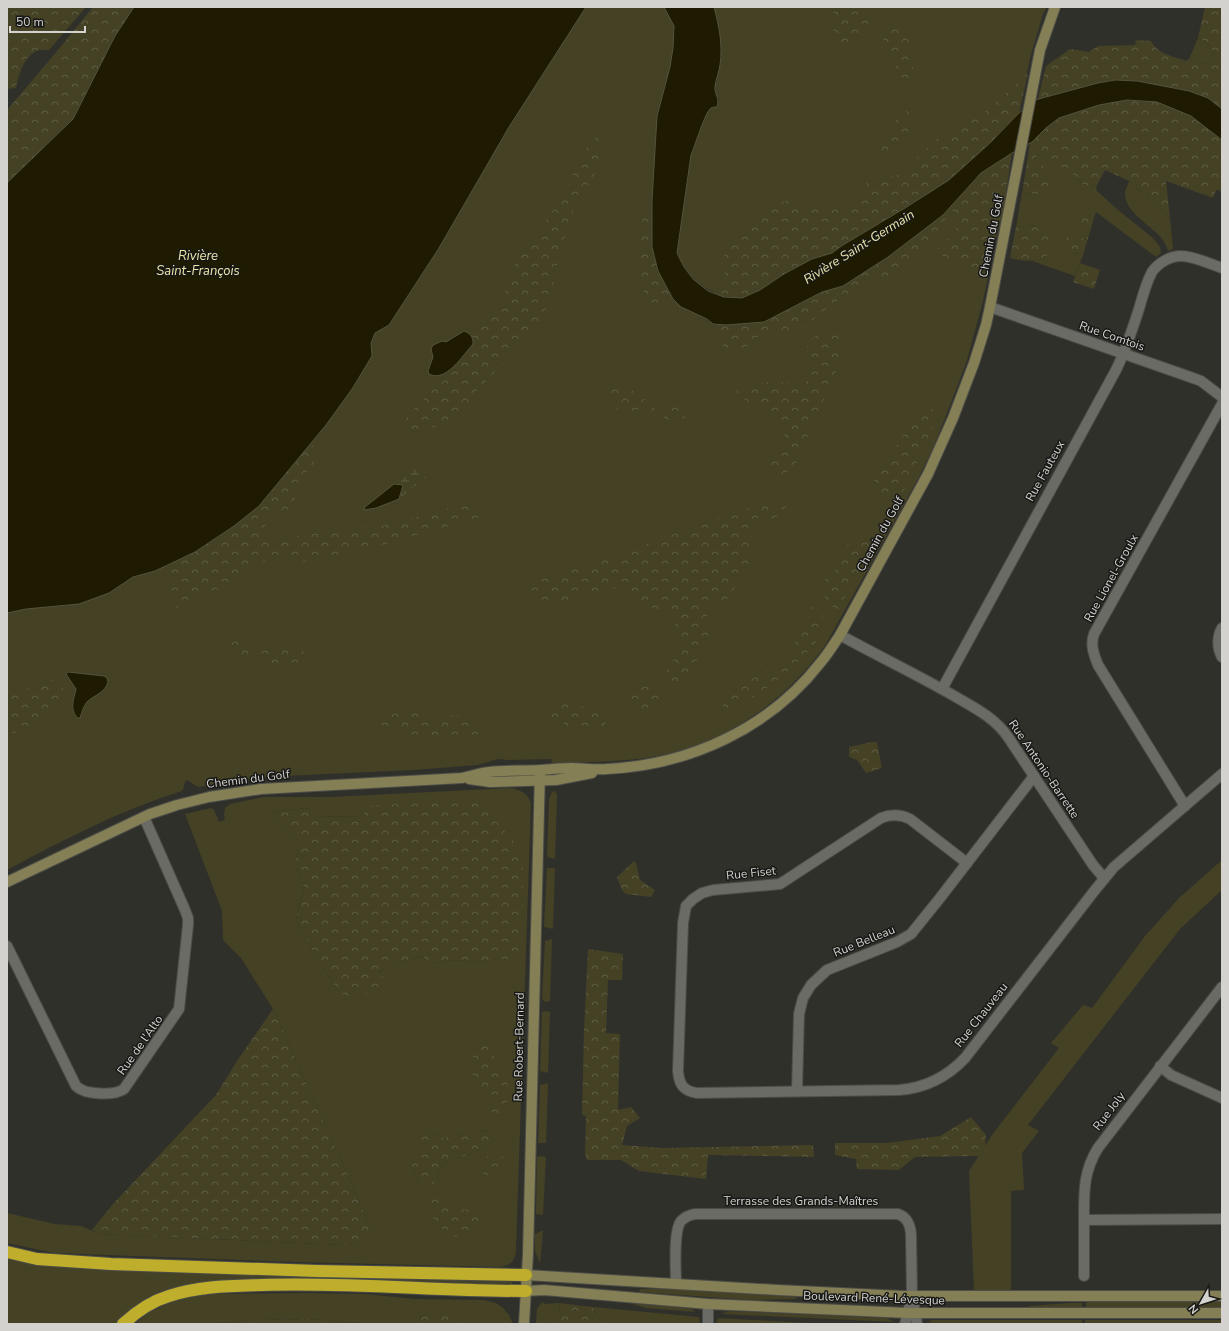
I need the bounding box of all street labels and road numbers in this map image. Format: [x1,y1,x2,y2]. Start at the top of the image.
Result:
street label: Chemin du Golf [975,192,1007,279]
street label: Rue Comtois [1077,317,1147,355]
street label: Rue Fauteux [1022,437,1069,504]
street label: Chemin du Golf [853,493,908,575]
street label: Rue Lionel-Groulx [1080,531,1142,625]
street label: Rue Antonio-Barrette [1005,716,1083,822]
street label: Chemin du Golf [205,766,292,792]
street label: Rue Fiset [725,862,777,884]
street label: Rue Belleau [831,921,897,961]
street label: Rue Chauveau [951,979,1011,1051]
street label: Rue Robert-Bernard [510,992,528,1102]
street label: Rue de l'Alto [114,1012,167,1078]
street label: Rue Joly [1089,1088,1129,1134]
street label: Terrasse des Grands-Maîtres [724,1193,879,1209]
street label: Boulevard René-Lévesque [803,1288,945,1308]

